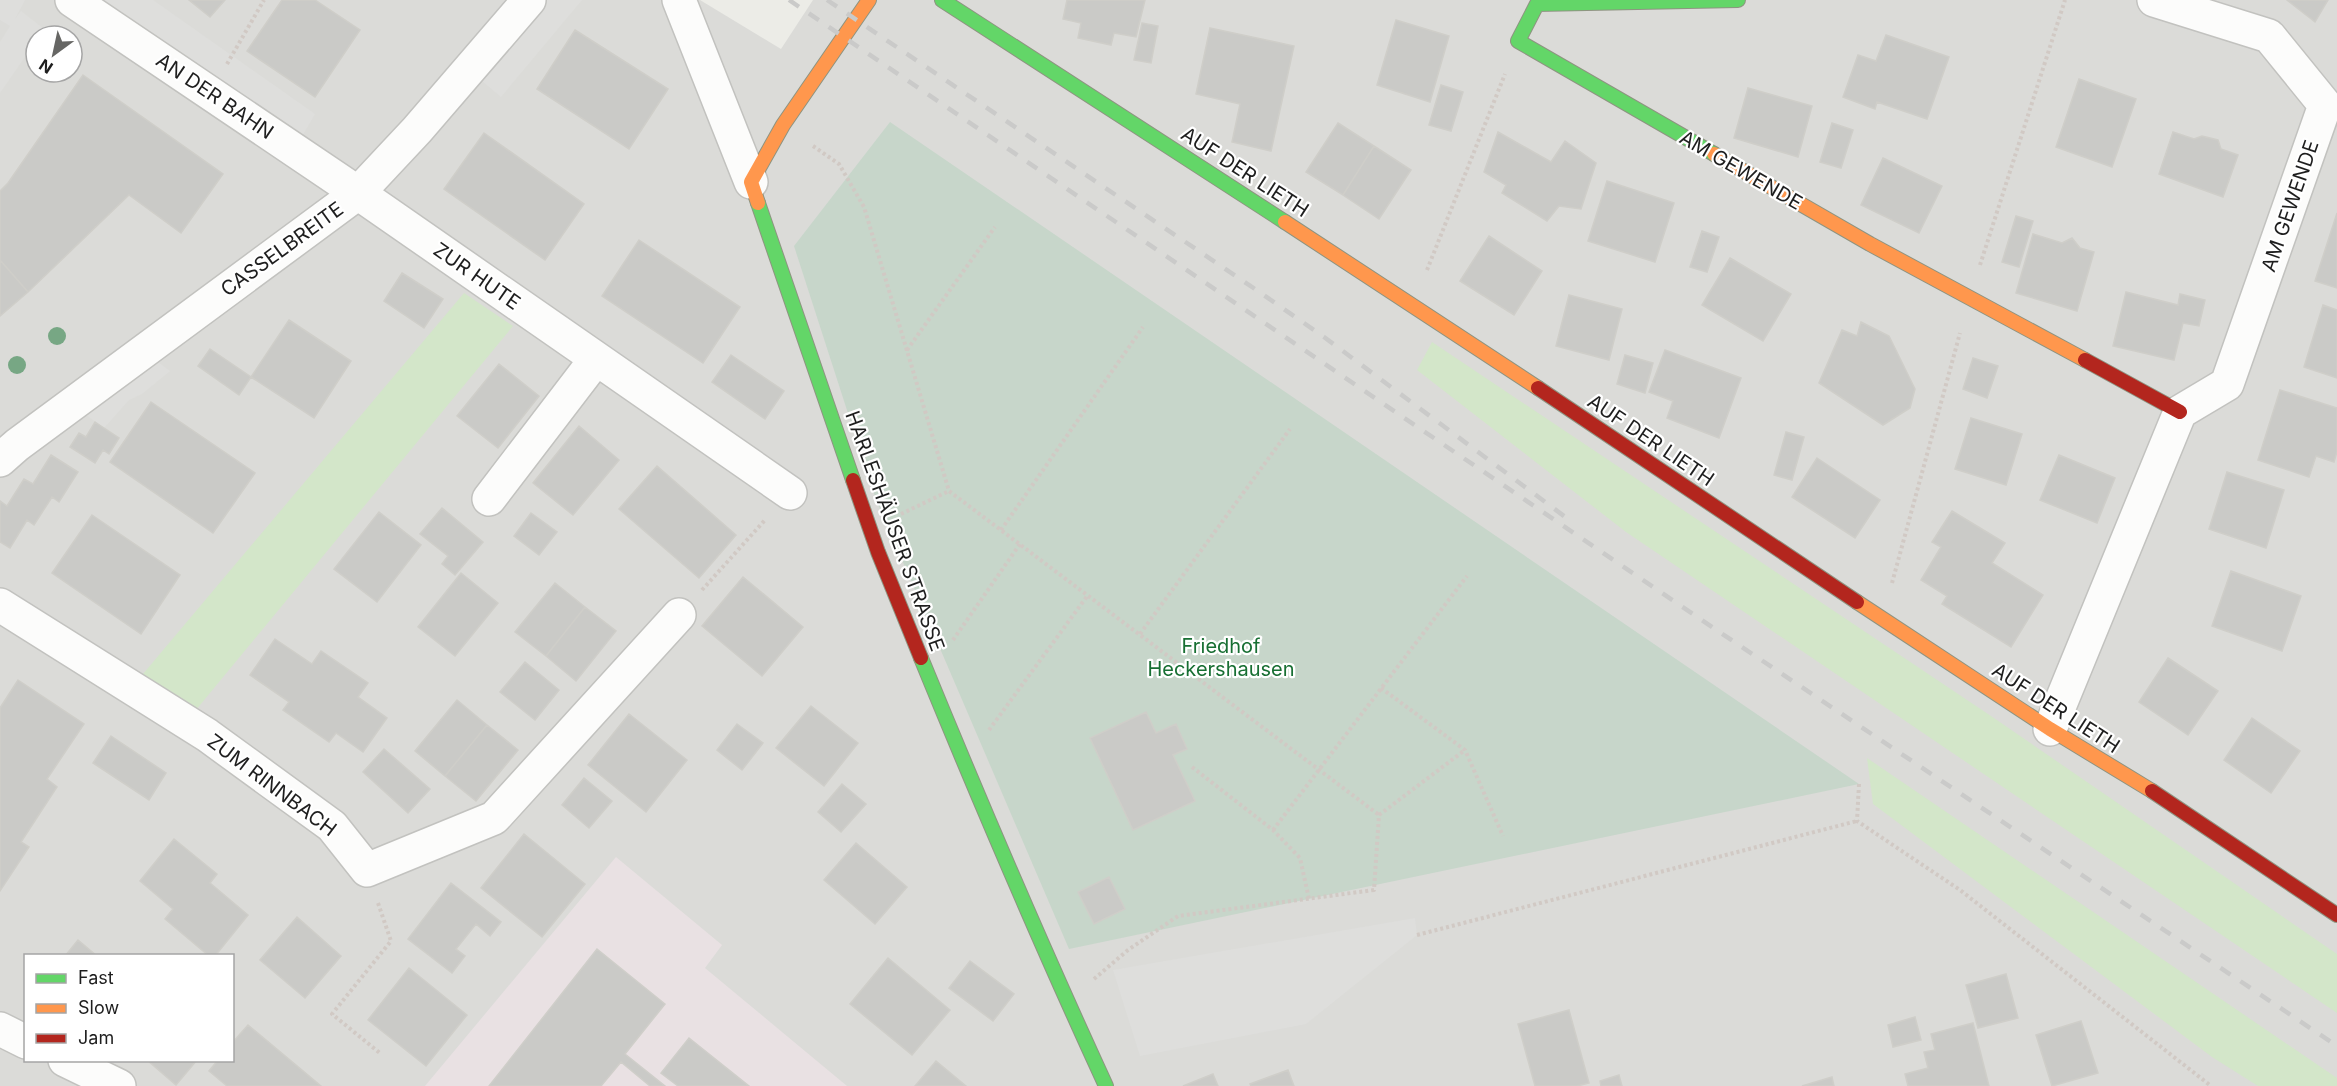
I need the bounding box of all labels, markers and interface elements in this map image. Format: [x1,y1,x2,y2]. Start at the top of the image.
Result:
north arrow [24,24,84,84]
street label: AN DER BAHN [152,48,278,144]
text: N [35,55,56,78]
street label: AUF DER LIETH [1177,122,1313,222]
street label: AM GEWENDE [1675,125,1807,215]
street label: AM GEWENDE [2256,137,2324,275]
street label: CASSELBREITE [216,197,348,301]
street label: ZUR HUTE [429,237,525,315]
street label: AUF DER LIETH [1583,389,1719,491]
street label: HARLESHÄUSER STRASSE [840,407,950,655]
park label: Friedhof Heckershausen [1147,634,1295,681]
street label: AUF DER LIETH [1988,658,2124,758]
street label: ZUM RINNBACH [203,729,341,841]
legend [24,954,234,1062]
text: Fast [78,967,114,988]
text: Slow [78,997,119,1018]
text: Jam [78,1027,114,1048]

